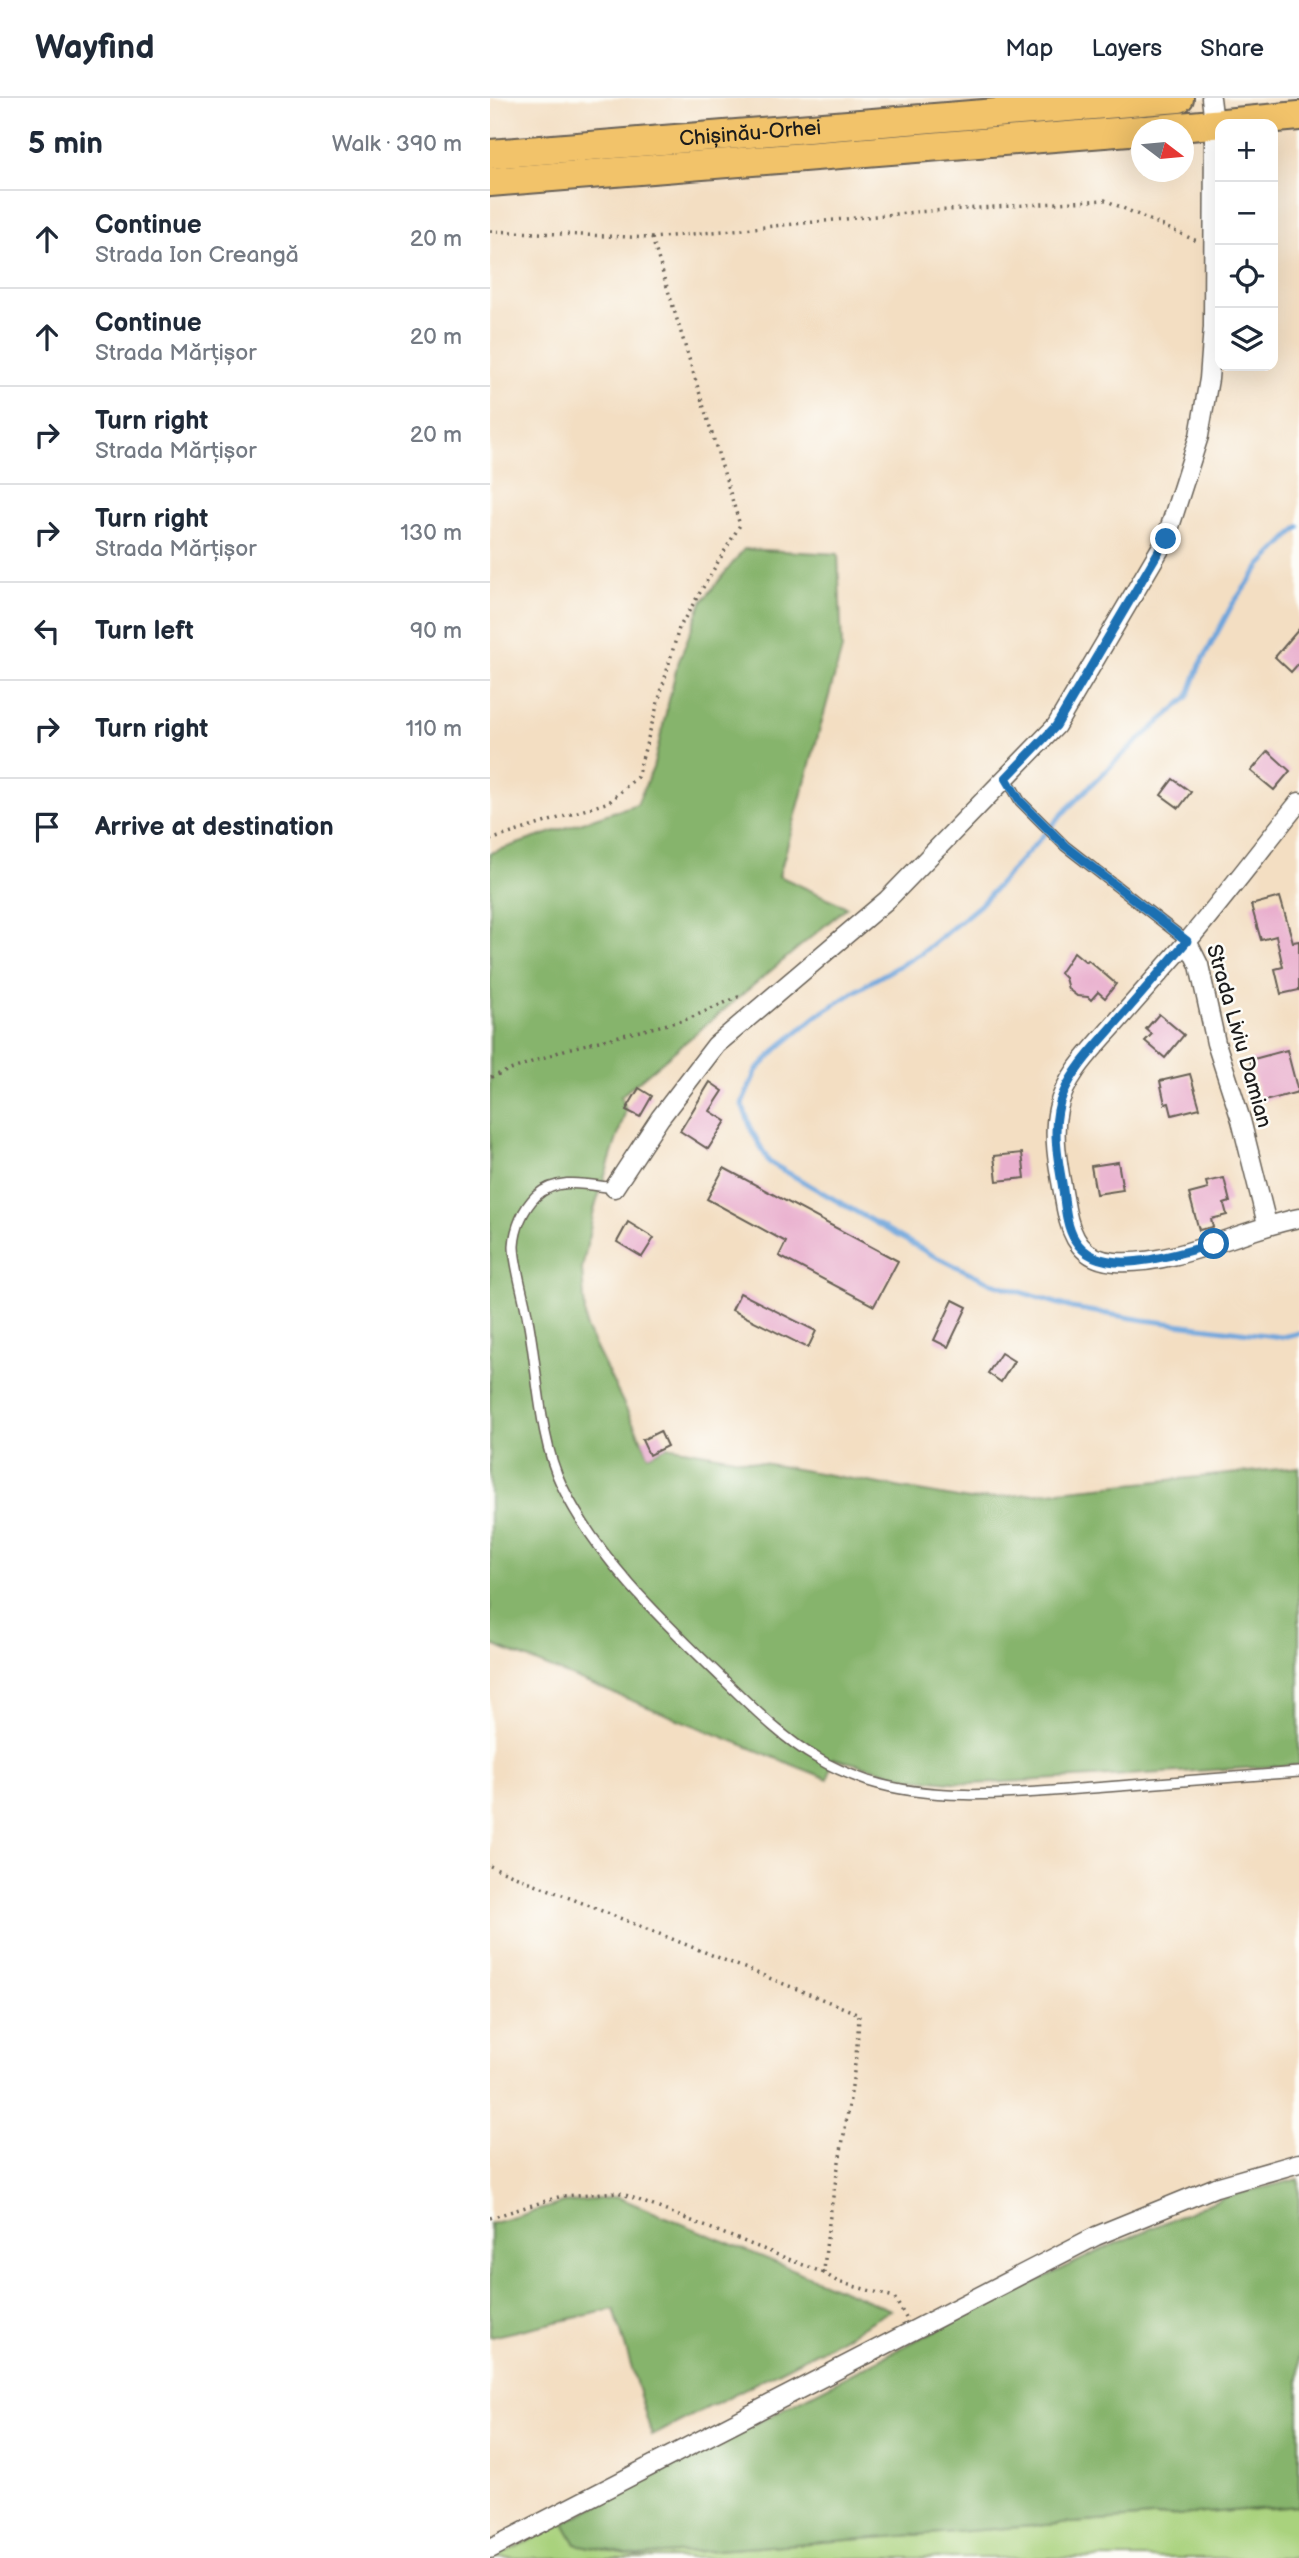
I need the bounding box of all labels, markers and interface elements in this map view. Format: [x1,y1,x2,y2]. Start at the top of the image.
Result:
text: Wayfind [35,28,154,68]
text: Map [1005,34,1053,63]
text: Layers [1091,34,1162,63]
text: Share [1200,34,1264,63]
street label: Chișinău-Orhei [678,115,822,151]
north arrow [1131,119,1194,182]
map controls [1215,119,1278,371]
button: + [1215,119,1278,182]
text: 5 min [28,126,103,162]
text: Walk · 390 m [332,130,462,158]
button: − [1215,182,1278,245]
text: Continue [95,210,202,241]
icon: ahead [28,220,66,258]
text: 20 m [410,225,462,253]
text: Strada Ion Creangă [95,241,299,269]
button: locate [1215,245,1278,308]
text: Continue [95,308,202,339]
button: layers [1215,308,1278,371]
icon: ahead [28,318,66,356]
text: 20 m [410,323,462,351]
text: Strada Mărțișor [95,339,257,367]
text: Turn right [95,406,208,437]
icon: right [28,416,66,454]
text: 20 m [410,421,462,449]
text: Strada Mărțișor [95,437,257,465]
text: Turn right [95,504,208,535]
icon: right [28,514,66,552]
text: 130 m [400,519,462,547]
route end [1150,523,1181,554]
text: Strada Mărțișor [95,535,257,563]
icon: left [28,612,66,650]
text: Turn left [95,616,194,647]
text: 90 m [410,617,462,645]
icon: right [28,710,66,748]
text: Turn right [95,714,208,745]
text: 110 m [405,715,462,743]
icon: arrive [28,808,66,846]
text: Arrive at destination [95,812,334,843]
street label: Strada Liviu Damian [1201,942,1277,1130]
route start [1198,1228,1229,1259]

